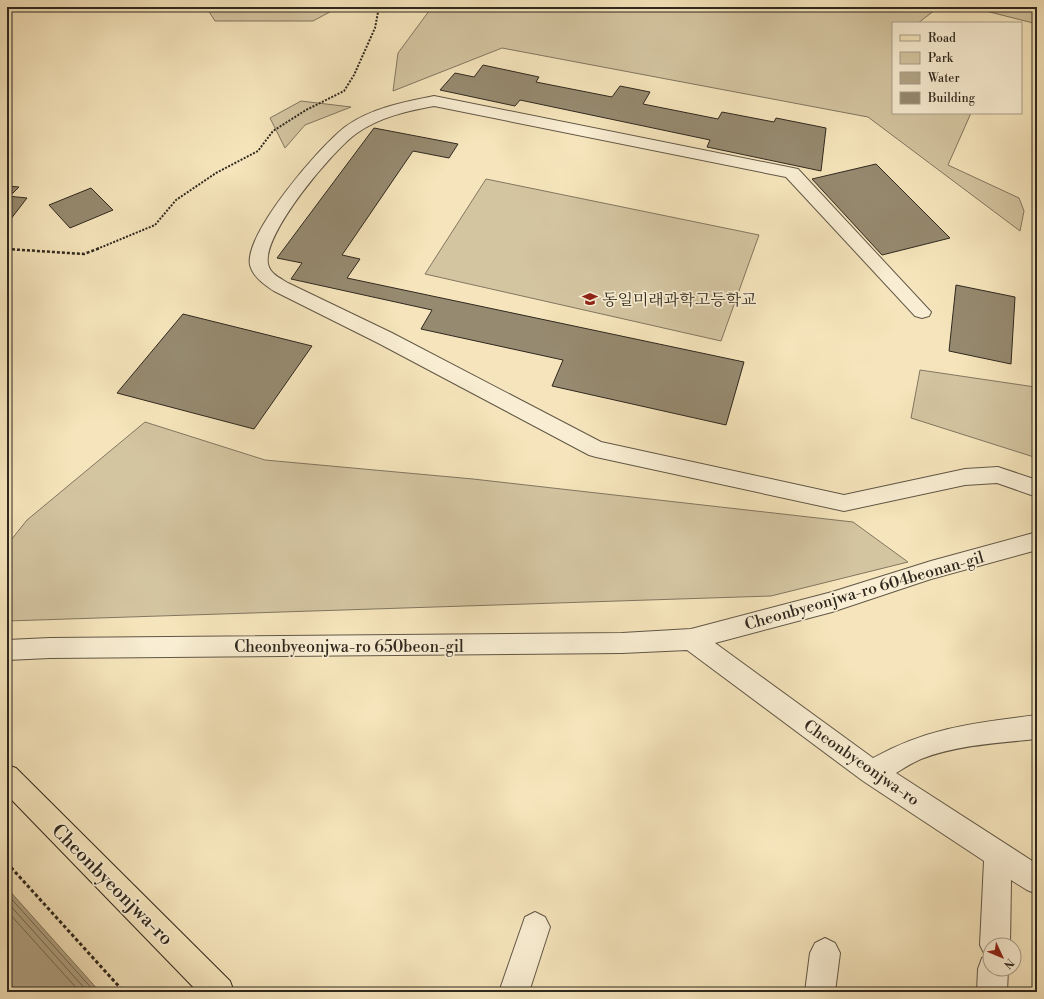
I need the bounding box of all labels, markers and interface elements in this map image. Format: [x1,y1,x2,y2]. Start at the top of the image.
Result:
legend [892,22,1022,114]
text: Road [928,31,956,46]
text: Park [928,51,954,66]
text: Water [927,71,960,86]
text: Building [927,91,976,106]
school or university icon: 동일미래과학고등학교 [581,290,599,308]
place label: 동일미래과학고등학교 [602,290,757,310]
street label: Cheonbyeonjwa-ro 604beonan-gil [742,547,986,635]
street label: Cheonbyeonjwa-ro 650beon-gil [234,637,464,657]
street label: Cheonbyeonjwa-ro [800,715,923,810]
street label: Cheonbyeonjwa-ro [46,819,178,951]
north arrow [982,937,1022,977]
text: N [1000,955,1017,971]

